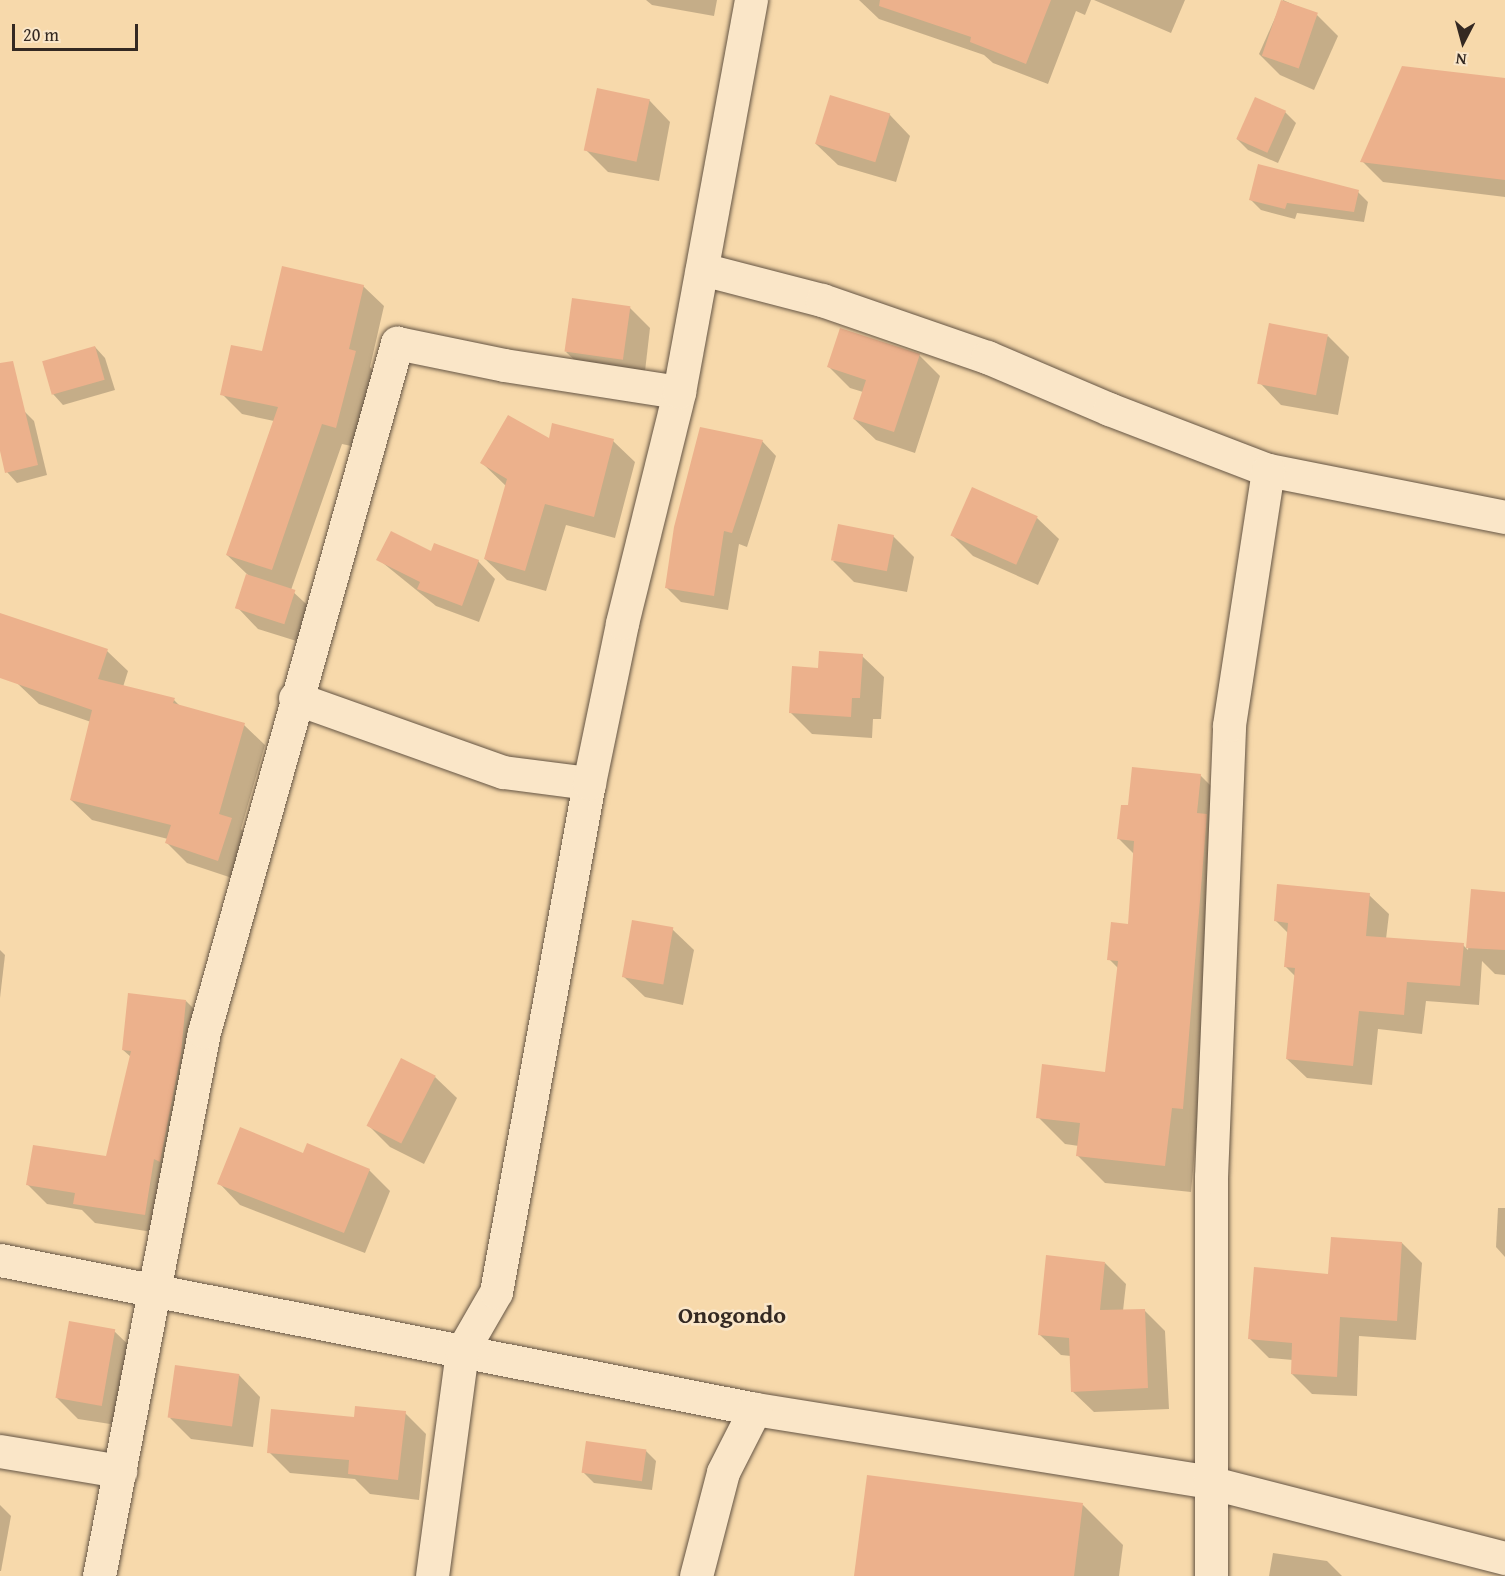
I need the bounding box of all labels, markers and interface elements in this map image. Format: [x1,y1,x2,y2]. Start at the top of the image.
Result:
scale bar [15,12,141,50]
north arrow [1433,12,1493,72]
text: 20 m [23,21,59,48]
text: N [1455,47,1468,72]
district label: Onogondo [678,1301,786,1329]

